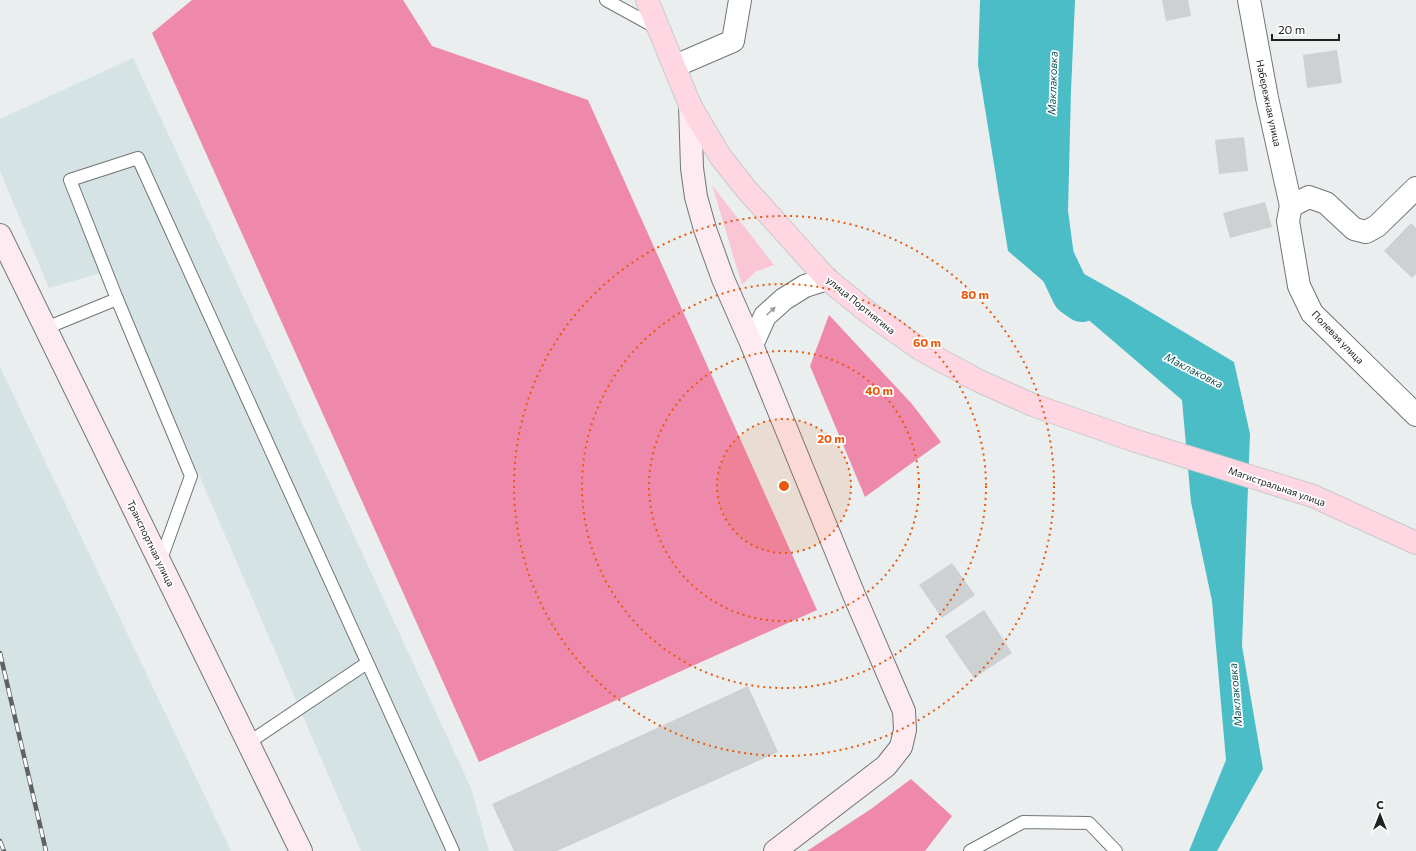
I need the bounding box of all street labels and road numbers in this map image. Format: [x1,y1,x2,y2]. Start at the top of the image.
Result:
street label: Набережная улица [1254,58,1284,148]
street label: улица Портнягина [824,274,898,336]
street label: Полевая улица [1310,308,1366,366]
street label: Магистральная улица [1227,464,1327,508]
street label: Транспортная улица [125,498,177,588]

